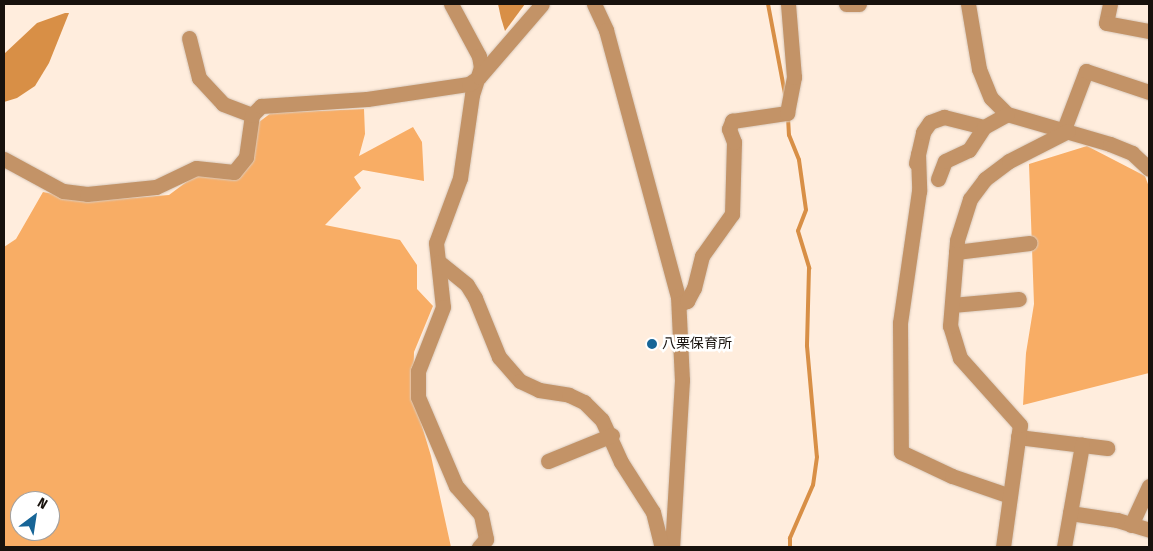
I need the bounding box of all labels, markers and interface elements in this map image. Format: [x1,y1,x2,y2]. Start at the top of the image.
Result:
place label: 八栗保育所 [662,336,732,352]
marker: 八栗保育所 [646,338,658,350]
north arrow [10,491,60,541]
text: N [34,494,50,513]

